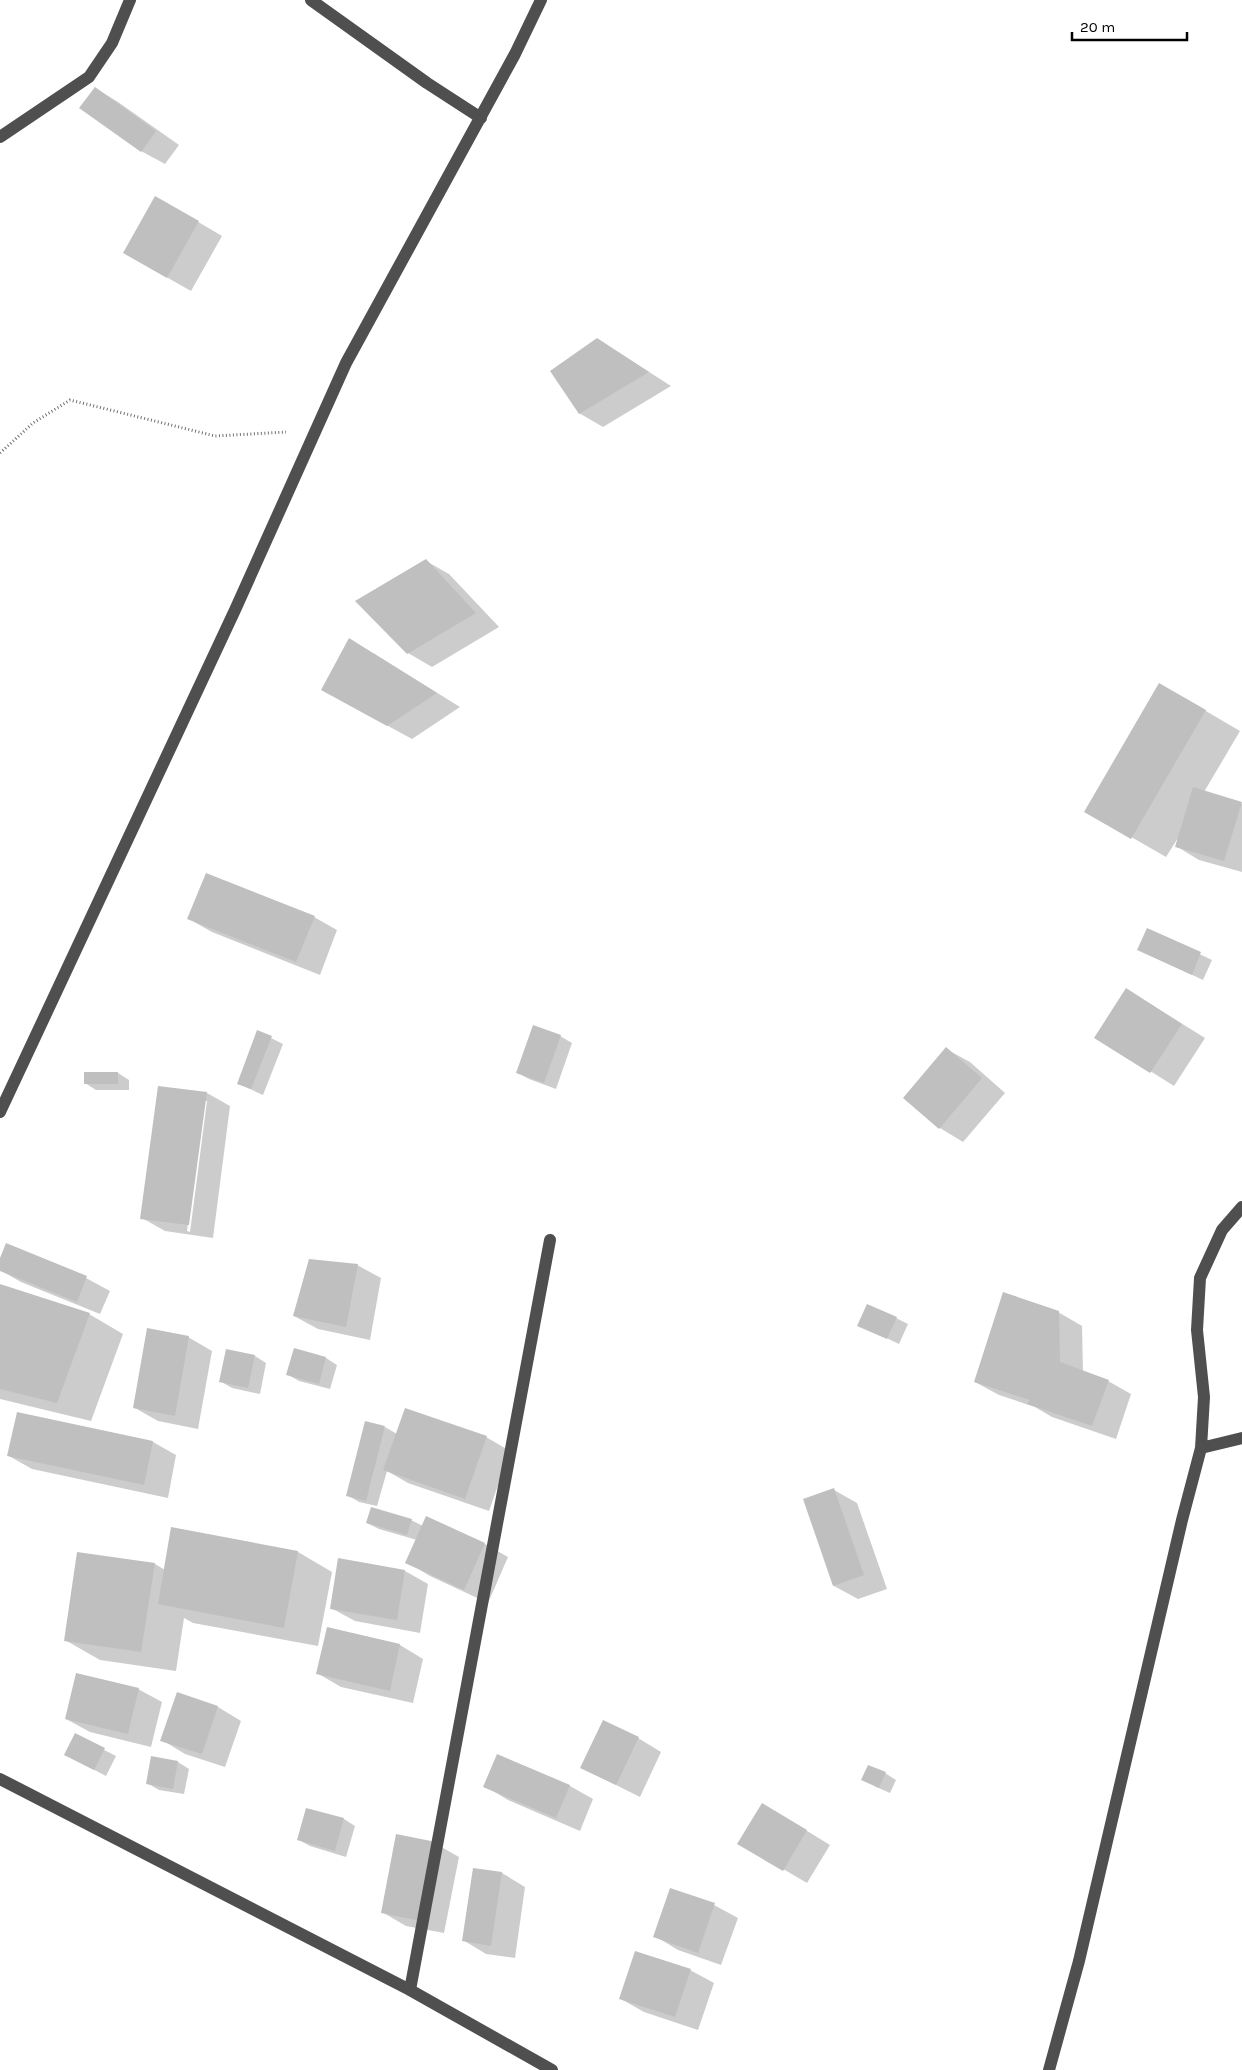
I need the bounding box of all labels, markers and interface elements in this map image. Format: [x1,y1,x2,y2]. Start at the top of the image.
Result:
scale bar [1072,10,1187,42]
text: 20 m [1080,18,1115,36]

